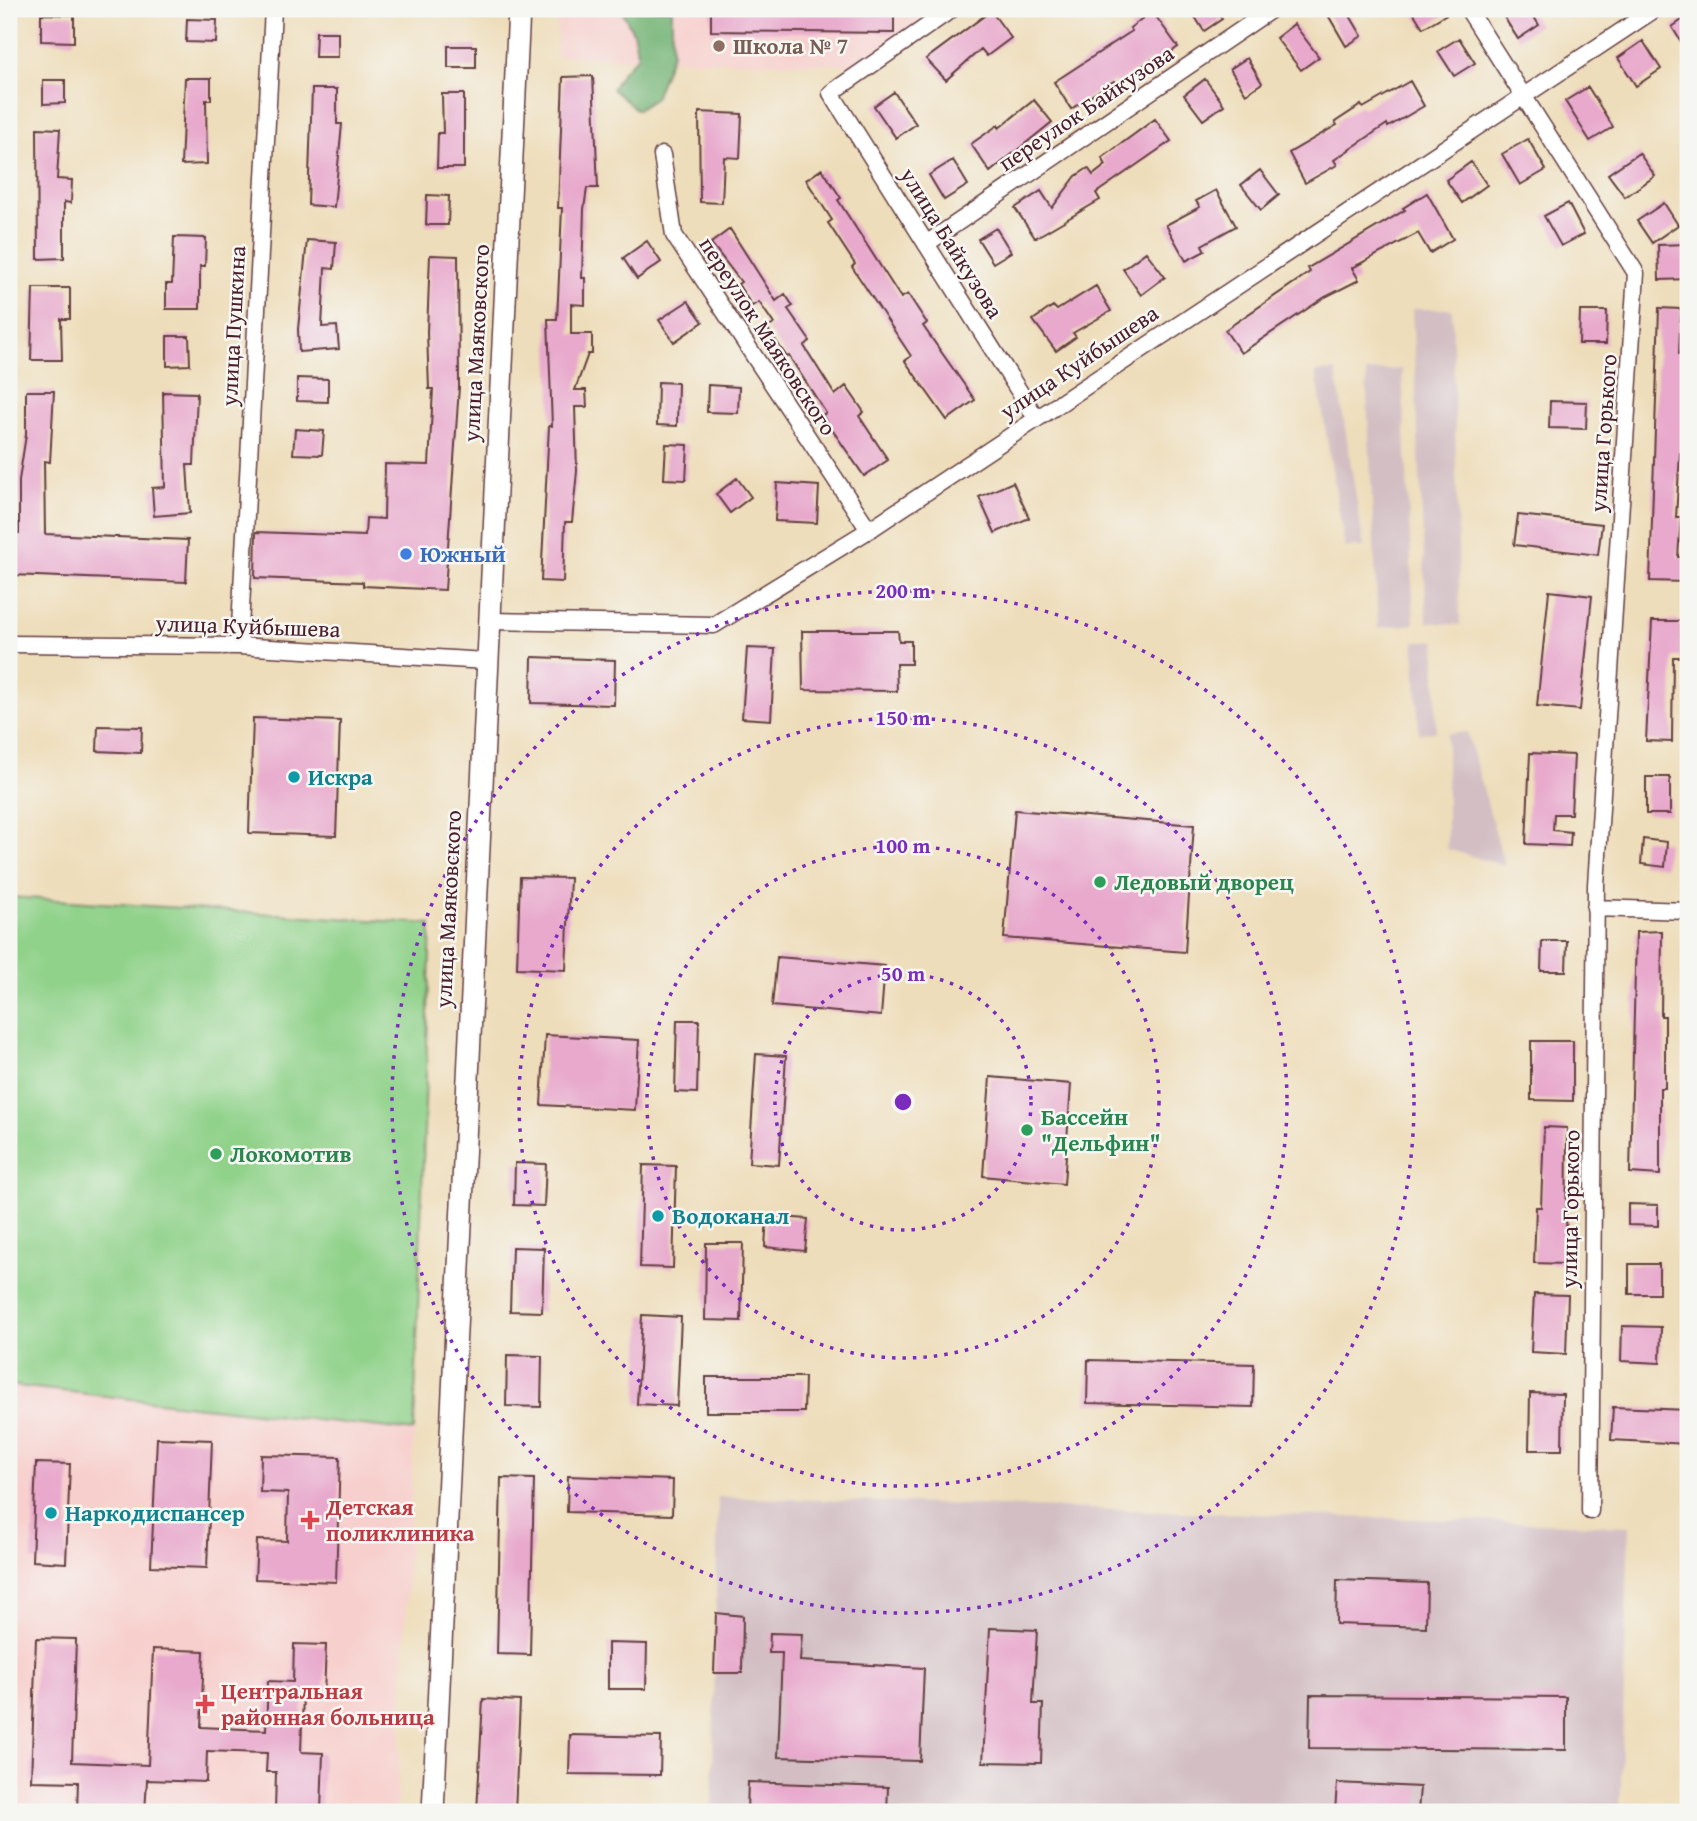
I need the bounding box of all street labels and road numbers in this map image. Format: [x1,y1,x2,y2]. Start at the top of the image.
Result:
street label: переулок Байкузова [991,36,1180,179]
street label: улица Байкузова [892,160,1012,325]
street label: переулок Маяковского [692,230,845,442]
street label: улица Маяковского [454,243,497,444]
street label: улица Пушкина [212,245,253,408]
street label: улица Куйбышева [992,296,1165,428]
street label: улица Горького [1580,353,1624,514]
street label: улица Куйбышева [154,606,341,645]
street label: улица Маяковского [426,809,469,1010]
street label: улица Горького [1552,1129,1587,1290]

